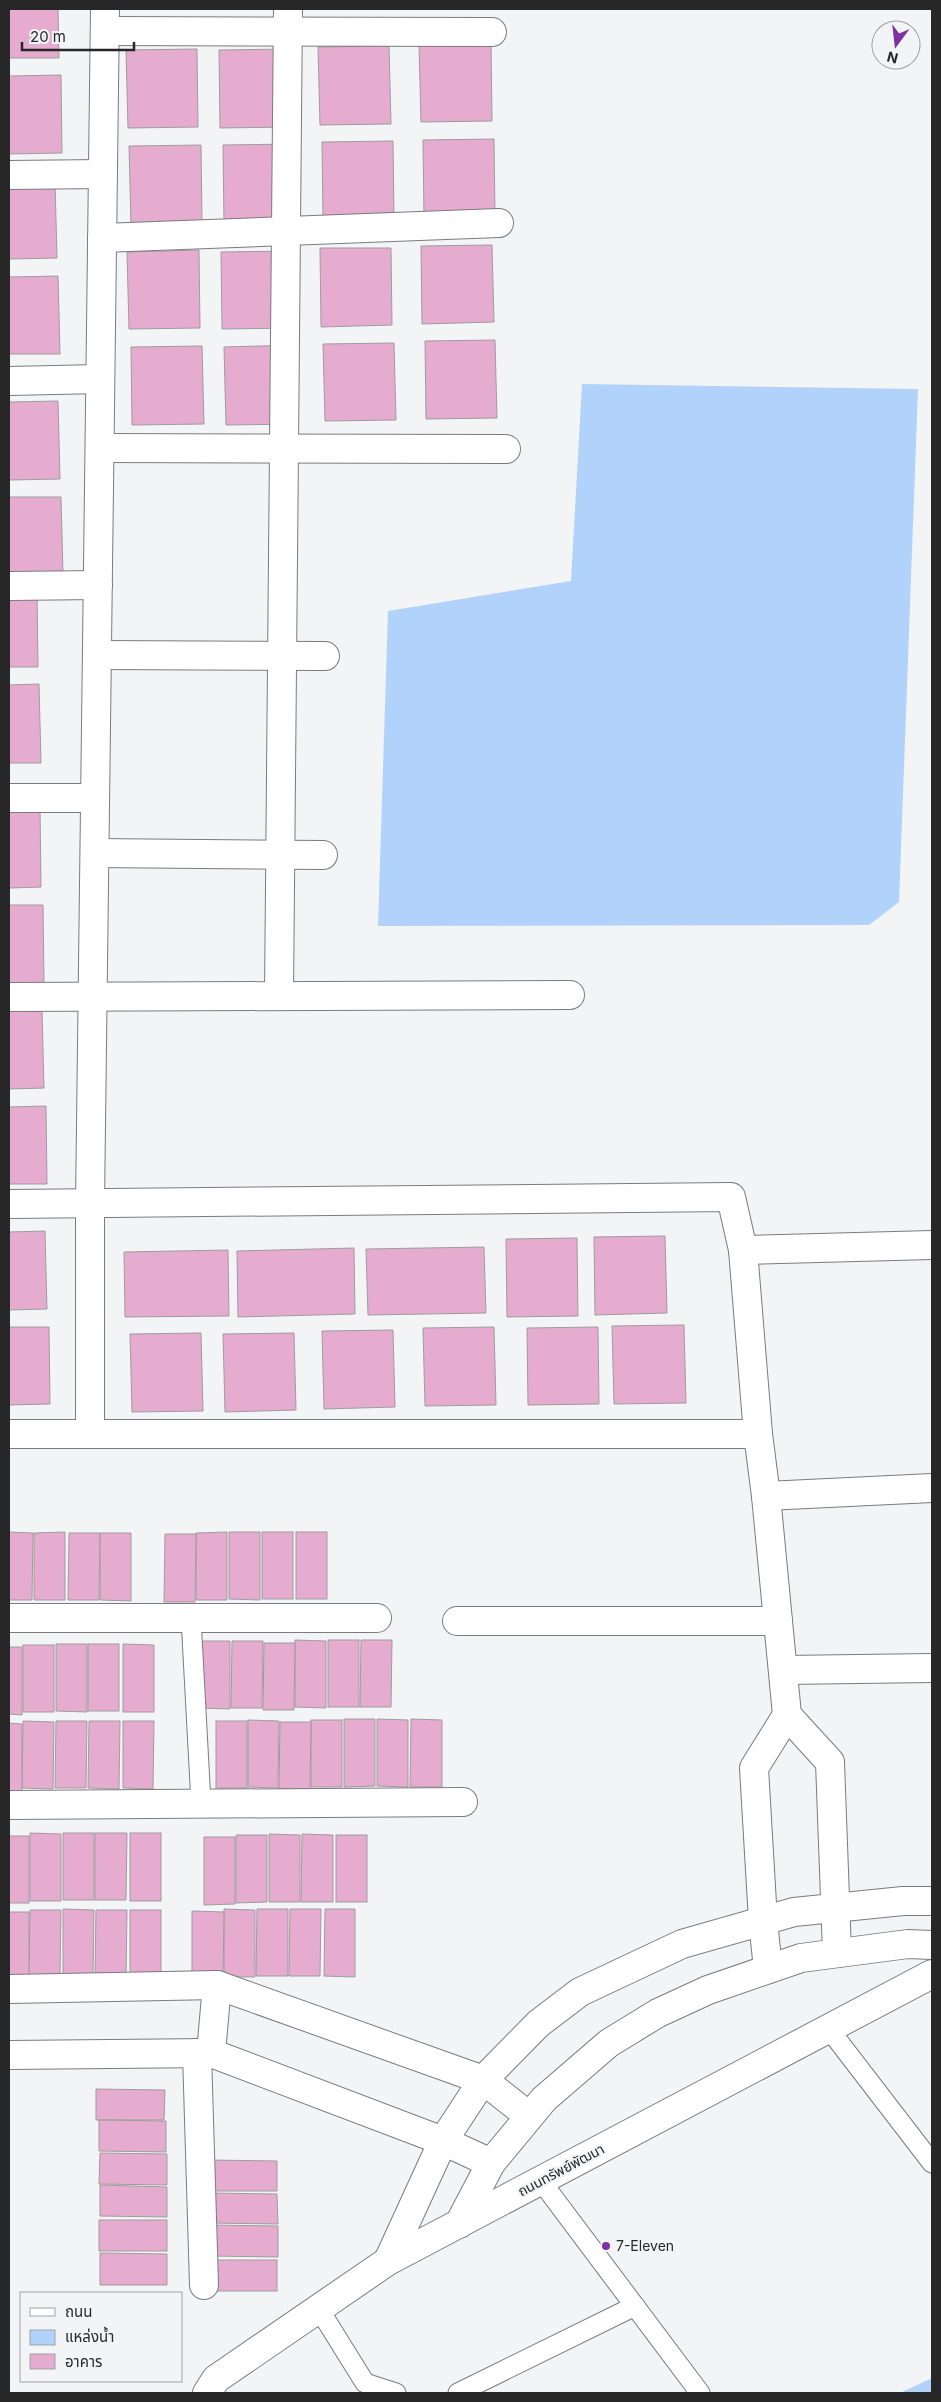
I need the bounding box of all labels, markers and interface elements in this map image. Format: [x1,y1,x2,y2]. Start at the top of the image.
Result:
scale bar [22,20,135,52]
north arrow [871,20,921,70]
text: 20 m [30,27,66,46]
text: N [885,48,900,68]
street label: ถนนทรัพย์พัฒนา [515,2140,607,2200]
place label: 7-Eleven [616,2237,674,2254]
marker: 7-Eleven [600,2240,612,2252]
legend [20,2292,182,2382]
text: ถนน [65,2302,92,2321]
text: แหล่งน้ำ [65,2326,114,2346]
text: อาคาร [65,2352,102,2371]

